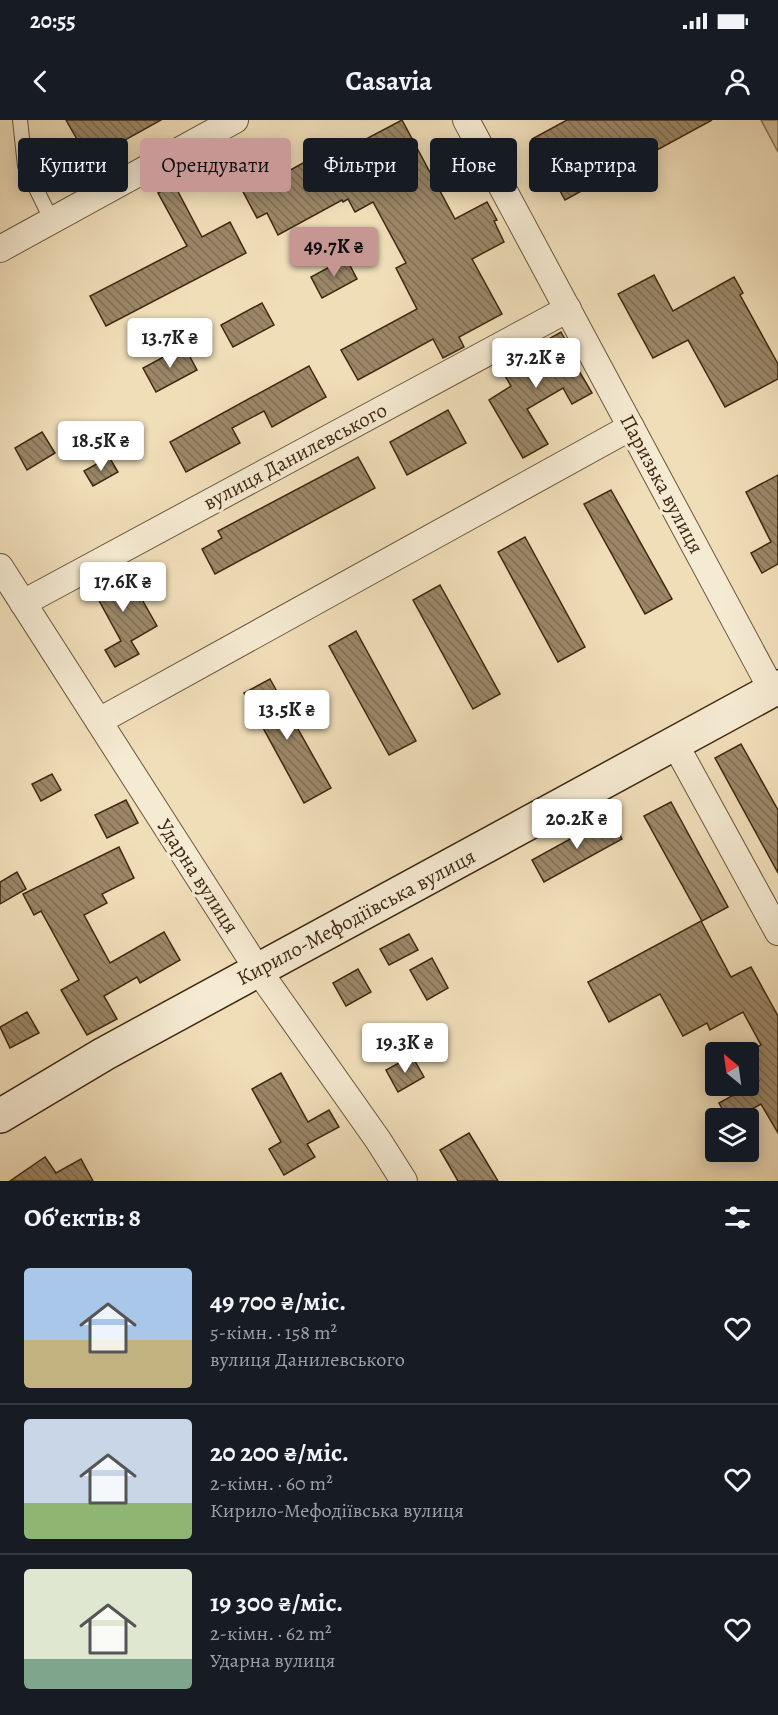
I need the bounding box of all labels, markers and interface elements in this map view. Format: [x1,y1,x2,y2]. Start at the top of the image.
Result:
text: 20:55 [30,6,76,36]
text: Casavia [346,63,432,99]
icon: back [24,65,57,98]
icon: person [721,65,754,98]
chip: Купити [18,138,128,192]
chip: Орендувати [140,138,291,192]
chip: Фільтри [303,138,418,192]
chip: Нове [430,138,517,192]
chip: Квартира [529,138,658,192]
pin: 49.7K ₴ [279,227,389,278]
text: 49.7K ₴ [304,233,364,260]
pin: 13.7K ₴ [115,318,225,369]
text: 13.7K ₴ [141,324,199,351]
pin: 37.2K ₴ [481,338,591,389]
text: 37.2K ₴ [506,344,566,371]
street label: вулиця Данилевського [198,396,392,516]
street label: Паризька вулиця [613,409,711,559]
pin: 18.5K ₴ [46,421,156,472]
text: 18.5K ₴ [72,427,130,454]
pin: 17.6K ₴ [68,562,178,613]
text: 17.6K ₴ [94,568,152,595]
pin: 13.5K ₴ [232,690,342,741]
text: 13.5K ₴ [258,696,316,723]
pin: 20.2K ₴ [522,799,632,850]
text: 20.2K ₴ [546,805,608,832]
street label: Ударна вулиця [150,813,246,939]
street label: Кирило-Мефодіївська вулиця [232,842,480,992]
pin: 19.3K ₴ [350,1023,460,1074]
text: 19.3K ₴ [376,1029,434,1056]
north arrow [705,1042,759,1096]
map controls [705,1042,759,1162]
button: layers [705,1108,759,1162]
text: Об’єктів: 8 [24,1200,141,1235]
icon: filters [721,1201,754,1234]
text: 49 700 ₴/міс. [210,1284,346,1319]
icon: home [72,1292,144,1364]
icon: heart [721,1312,754,1345]
text: 5-кімн. · 158 m² [210,1319,337,1346]
text: вулиця Данилевського [210,1346,405,1373]
text: 20 200 ₴/міс. [210,1435,349,1470]
icon: home [72,1443,144,1515]
icon: heart [721,1463,754,1496]
text: 2-кімн. · 60 m² [210,1470,333,1497]
text: Кирило-Мефодіївська вулиця [210,1497,464,1524]
text: 19 300 ₴/міс. [210,1585,343,1620]
icon: home [72,1593,144,1665]
icon: heart [721,1613,754,1646]
text: 2-кімн. · 62 m² [210,1620,332,1647]
text: Ударна вулиця [210,1647,335,1674]

